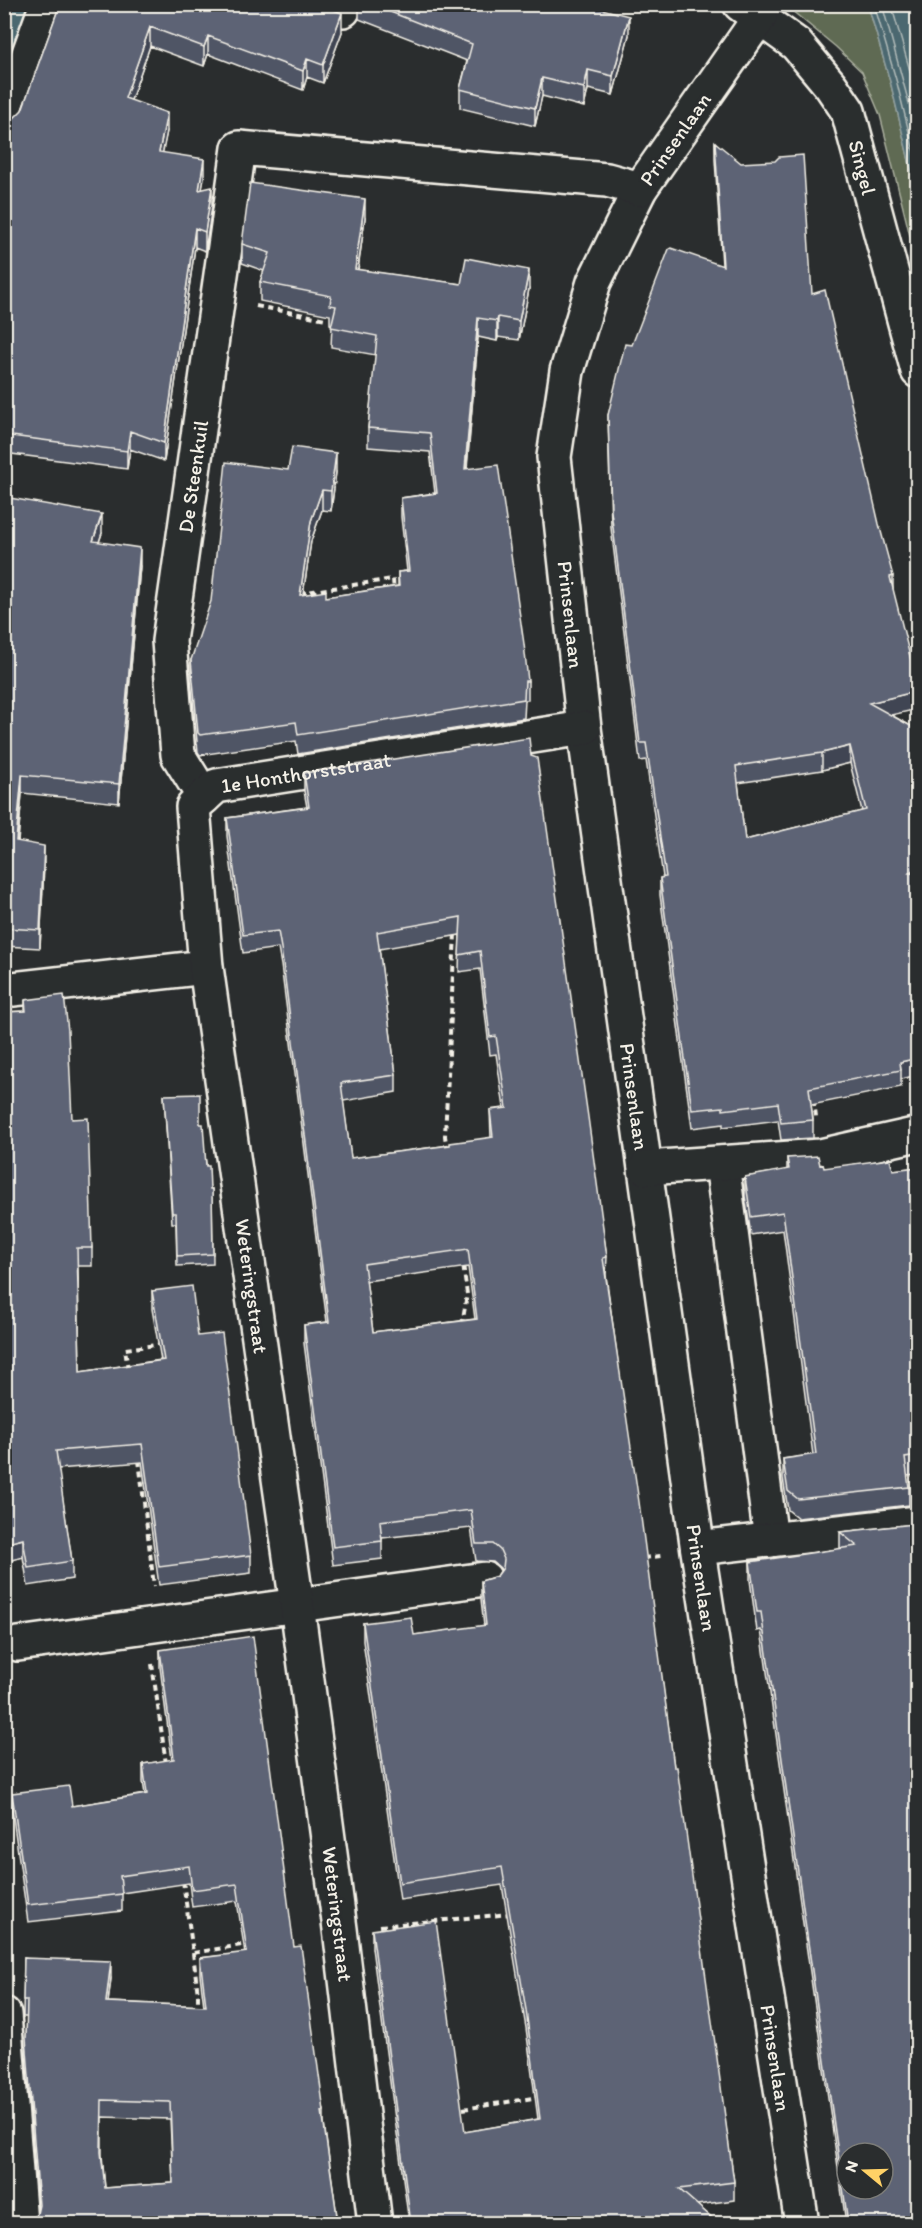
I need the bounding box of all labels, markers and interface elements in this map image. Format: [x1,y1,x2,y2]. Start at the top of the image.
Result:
street label: Prinsenlaan [634,88,716,190]
street label: Singel [844,137,882,197]
street label: De Steenkuil [172,418,213,534]
street label: Prinsenlaan [553,560,590,670]
street label: 1e Honthorststraat [219,746,393,798]
street label: Prinsenlaan [615,1041,655,1152]
street label: Weteringstraat [230,1217,274,1355]
street label: Prinsenlaan [682,1523,723,1633]
street label: Weteringstraat [317,1845,359,1983]
street label: Prinsenlaan [756,2003,797,2113]
north arrow [835,2141,895,2201]
text: N [841,2158,862,2174]

